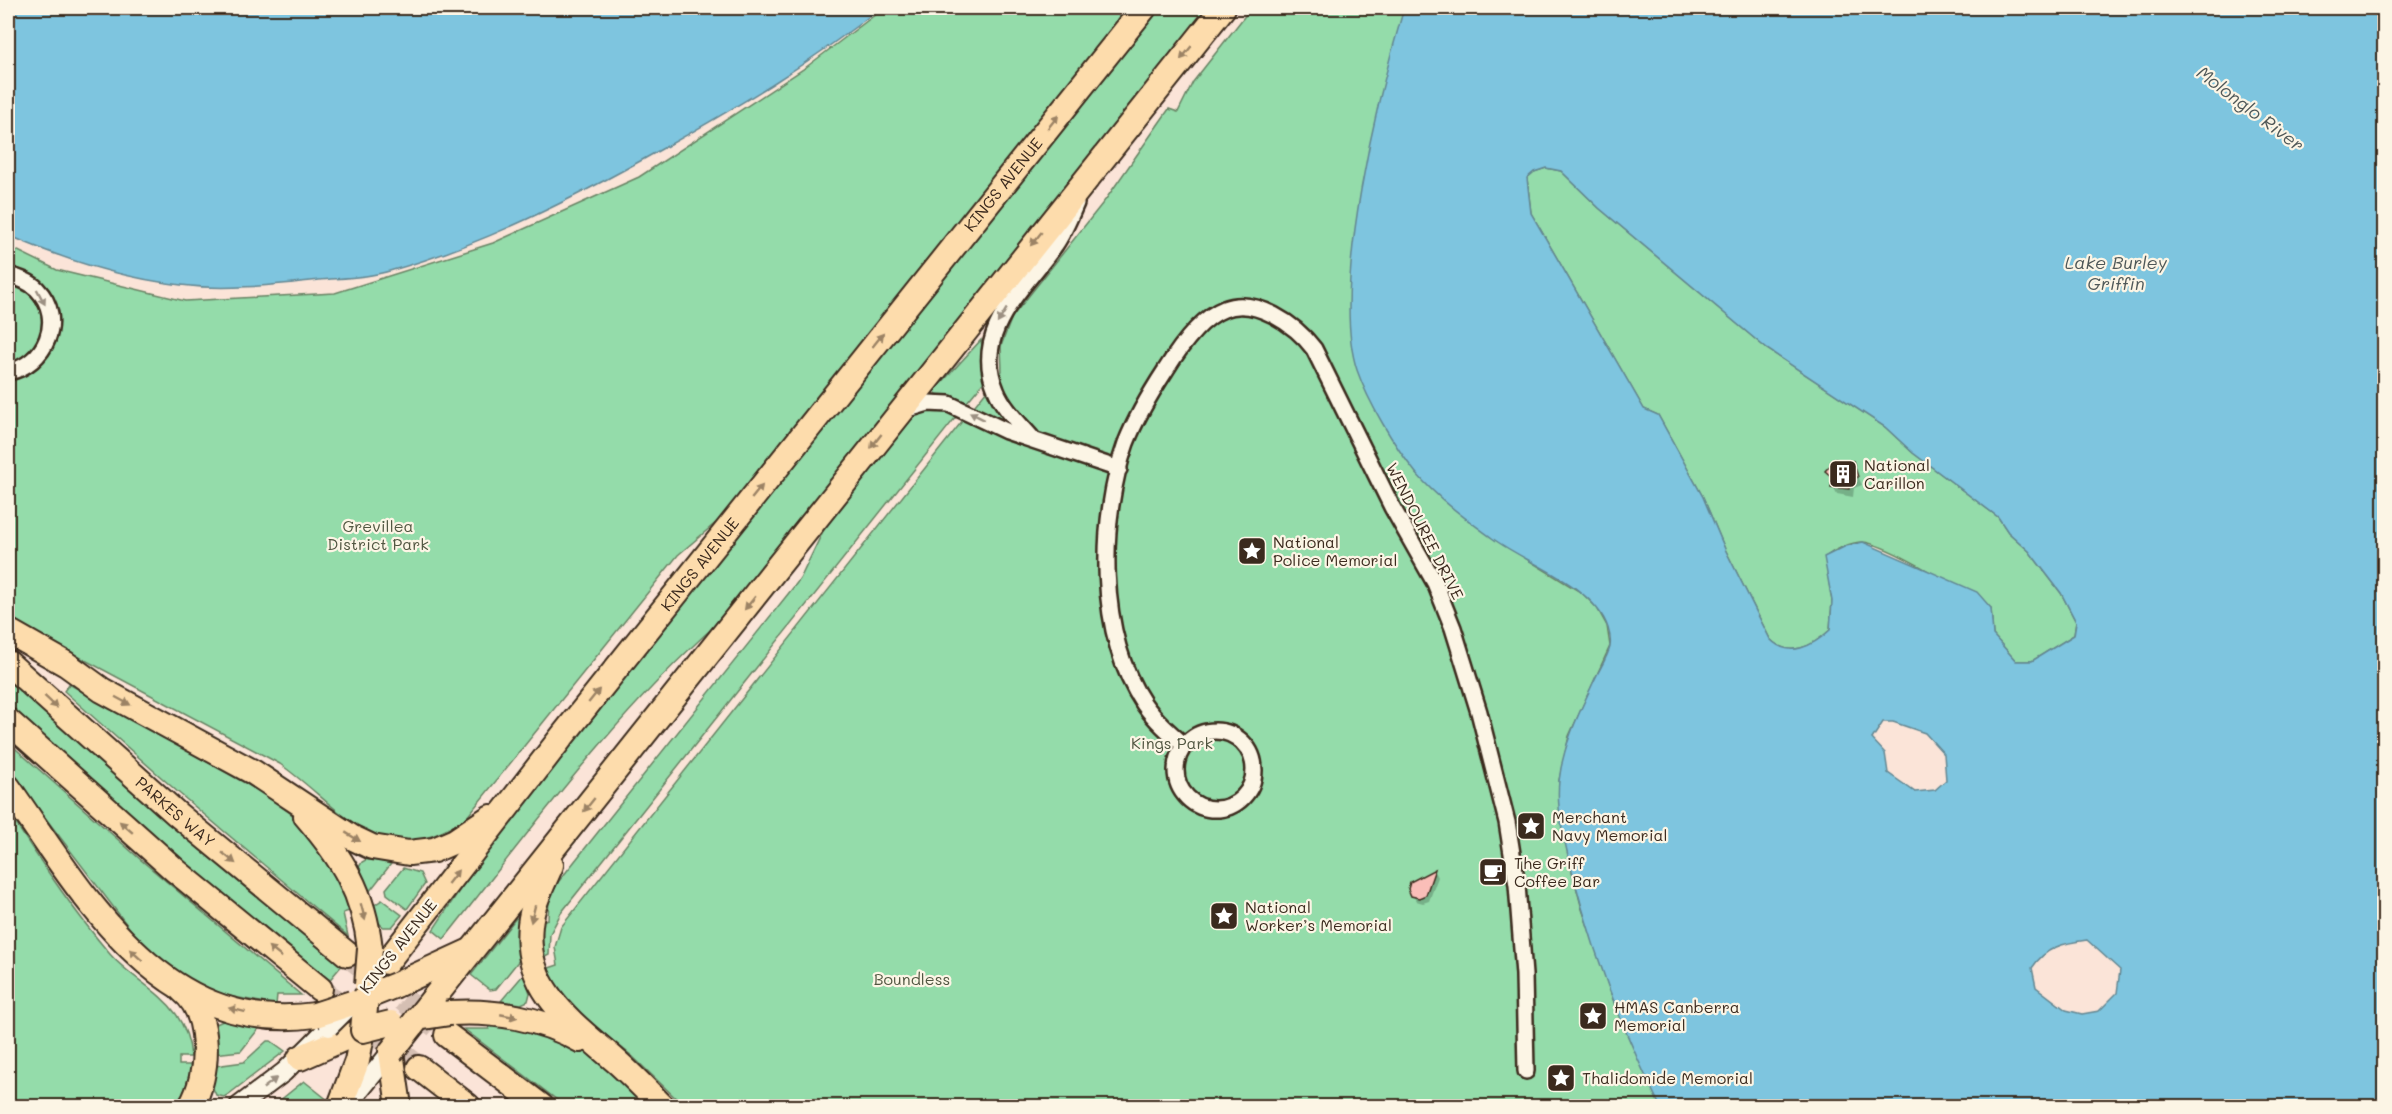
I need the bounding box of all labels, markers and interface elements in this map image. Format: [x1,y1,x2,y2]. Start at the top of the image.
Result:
one-way arrow [1179,45,1192,61]
water label: Molonglo River [2192,60,2309,156]
one-way arrow [1046,114,1059,130]
street label: KINGS AVENUE [959,133,1047,235]
one-way arrow [1031,232,1043,247]
water label: Lake Burley Griffin [2065,250,2168,295]
one-way arrow [37,289,46,306]
one-way arrow [997,308,1008,324]
one-way arrow [872,332,885,348]
one-way arrow [969,412,986,421]
one-way arrow [870,433,882,449]
place label: National Carillon [1864,454,1930,493]
building icon: National Carillon [1827,458,1859,490]
street label: WENDOUREE DRIVE [1382,459,1469,603]
one-way arrow [750,485,762,500]
street label: KINGS AVENUE [655,513,743,615]
park label: Grevillea District Park [327,515,429,554]
place label: National Police Memorial [1273,531,1397,570]
place icon: National Police Memorial [1236,535,1268,567]
one-way arrow [745,596,757,611]
one-way arrow [588,688,601,704]
one-way arrow [43,695,58,709]
one-way arrow [114,696,131,706]
park label: Kings Park [1131,732,1213,753]
street label: PARKES WAY [132,771,220,851]
one-way arrow [583,797,596,813]
place label: Merchant Navy Memorial [1552,806,1668,845]
place icon: Merchant Navy Memorial [1515,810,1547,842]
one-way arrow [119,821,134,834]
one-way arrow [345,832,362,842]
one-way arrow [222,851,237,864]
place label: The Griff Coffee Bar [1514,852,1600,891]
cafe icon: The Griff Coffee Bar [1477,856,1509,888]
one-way arrow [446,869,459,884]
street label: KINGS AVENUE [354,894,441,997]
place label: National Worker’s Memorial [1245,896,1392,935]
place icon: National Worker’s Memorial [1208,900,1240,932]
one-way arrow [359,903,368,921]
one-way arrow [527,905,537,923]
one-way arrow [267,946,283,959]
one-way arrow [128,948,143,962]
park label: Boundless [874,968,950,989]
place label: HMAS Canberra Memorial [1614,996,1740,1035]
place icon: HMAS Canberra Memorial [1577,1000,1609,1032]
one-way arrow [227,1005,246,1015]
one-way arrow [499,1012,518,1021]
place icon: Thalidomide Memorial [1545,1062,1577,1094]
place label: Thalidomide Memorial [1582,1067,1753,1088]
one-way arrow [261,1077,277,1089]

